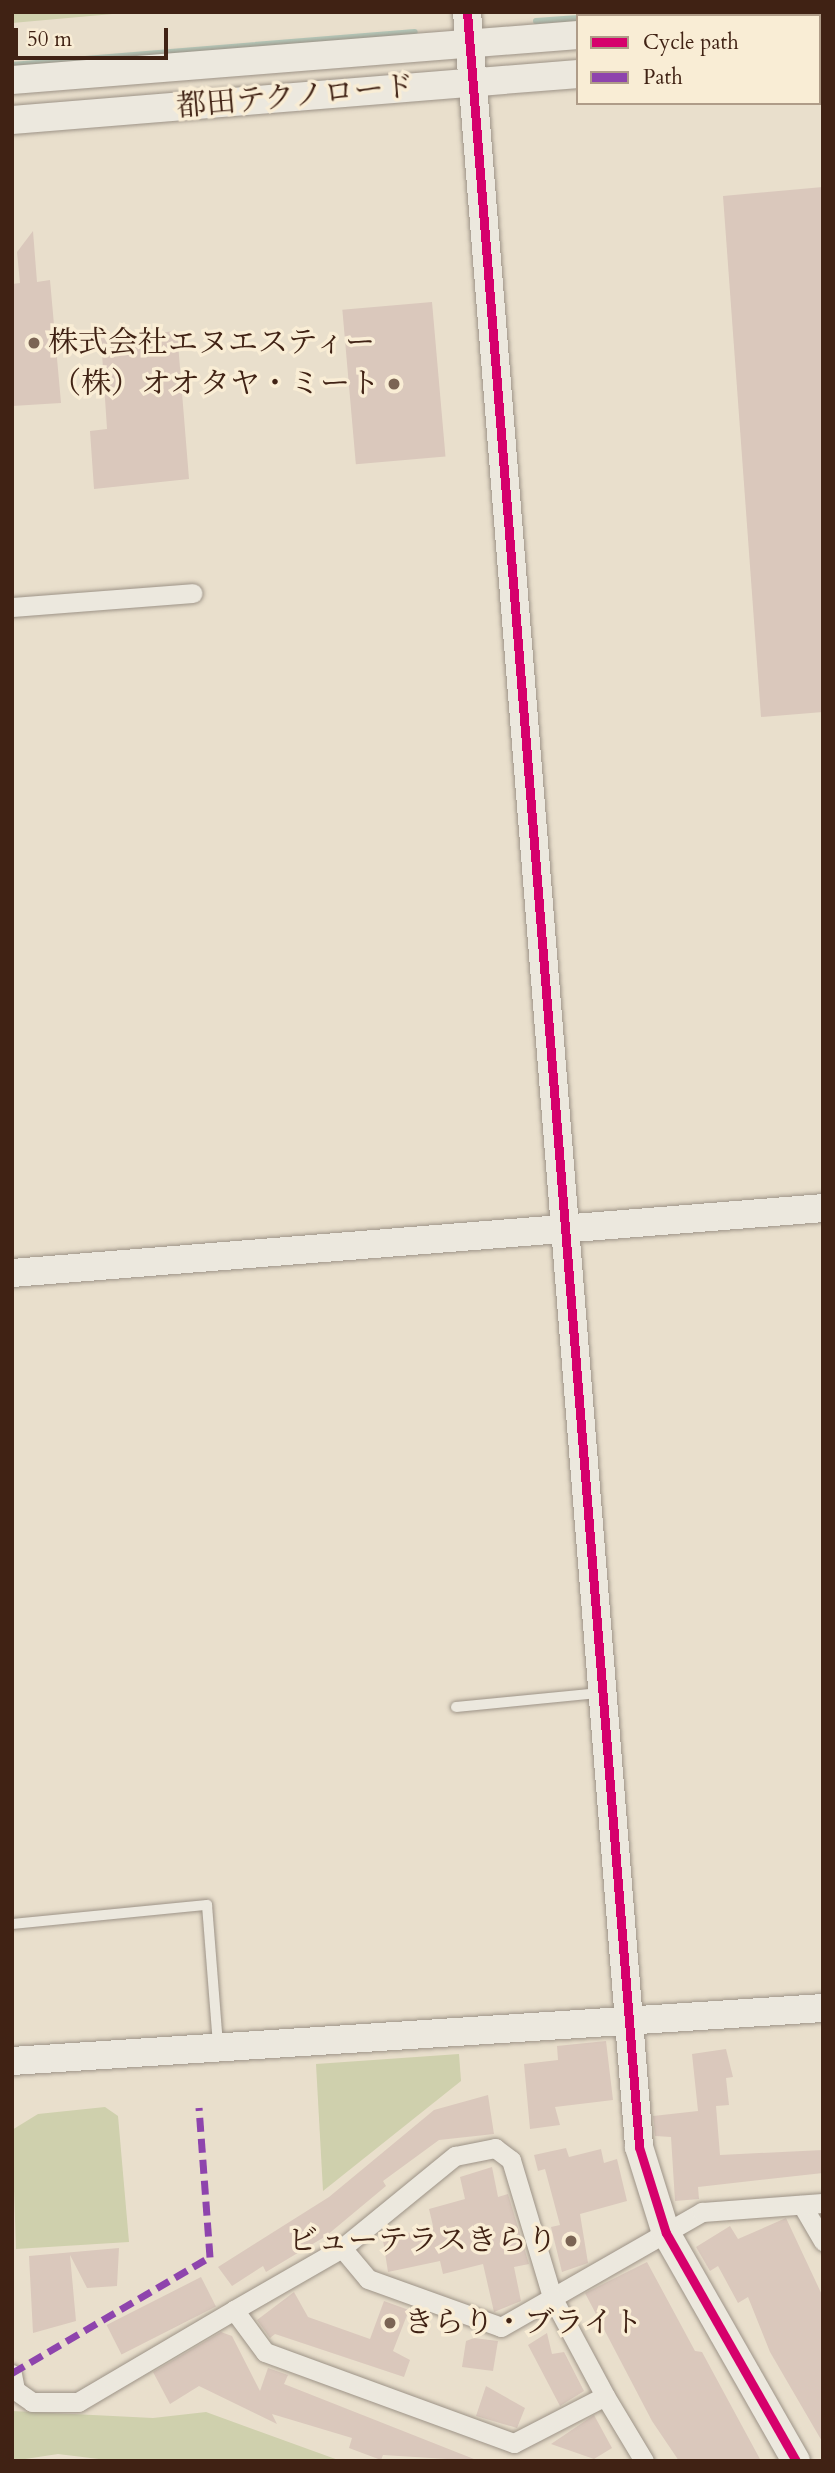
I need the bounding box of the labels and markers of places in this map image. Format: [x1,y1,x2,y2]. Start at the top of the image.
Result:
place label: 株式会社エヌエスティー [48,325,378,361]
marker: 株式会社エヌエスティー [26,335,42,351]
place label: （株）オオタヤ・ミート [50,366,380,402]
marker: （株）オオタヤ・ミート [386,376,402,392]
place label: ビューテラスきらり [287,2223,557,2259]
marker: ビューテラスきらり [563,2233,579,2249]
place label: きらり・ブライト [404,2305,644,2341]
marker: きらり・ブライト [382,2315,398,2331]

